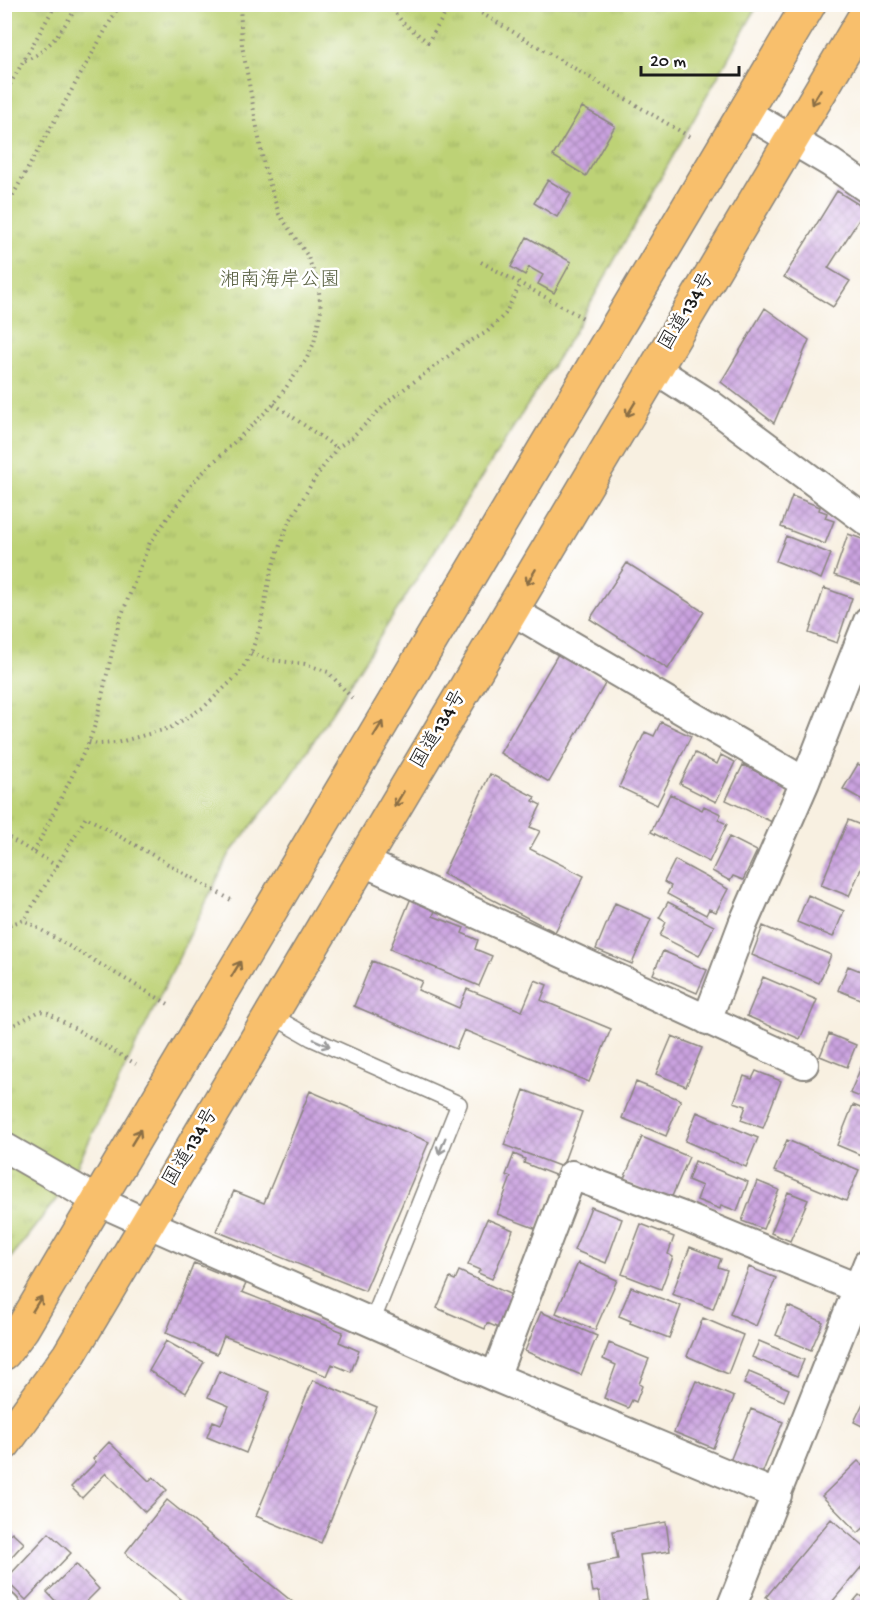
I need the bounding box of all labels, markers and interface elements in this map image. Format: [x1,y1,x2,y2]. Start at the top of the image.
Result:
scale bar [641,39,738,77]
text: 20 m [650,52,686,73]
one-way arrow [810,88,822,105]
park label: 湘南海岸公園 [220,268,340,293]
street label: 国道134号 [655,268,720,356]
one-way arrow [624,400,636,417]
one-way arrow [525,568,537,585]
street label: 国道134号 [407,686,472,774]
one-way arrow [373,721,385,738]
one-way arrow [393,790,405,807]
one-way arrow [230,961,242,978]
one-way arrow [313,1038,331,1049]
street label: 国道134号 [159,1104,224,1192]
one-way arrow [130,1129,142,1146]
one-way arrow [436,1137,447,1155]
one-way arrow [31,1296,43,1313]

